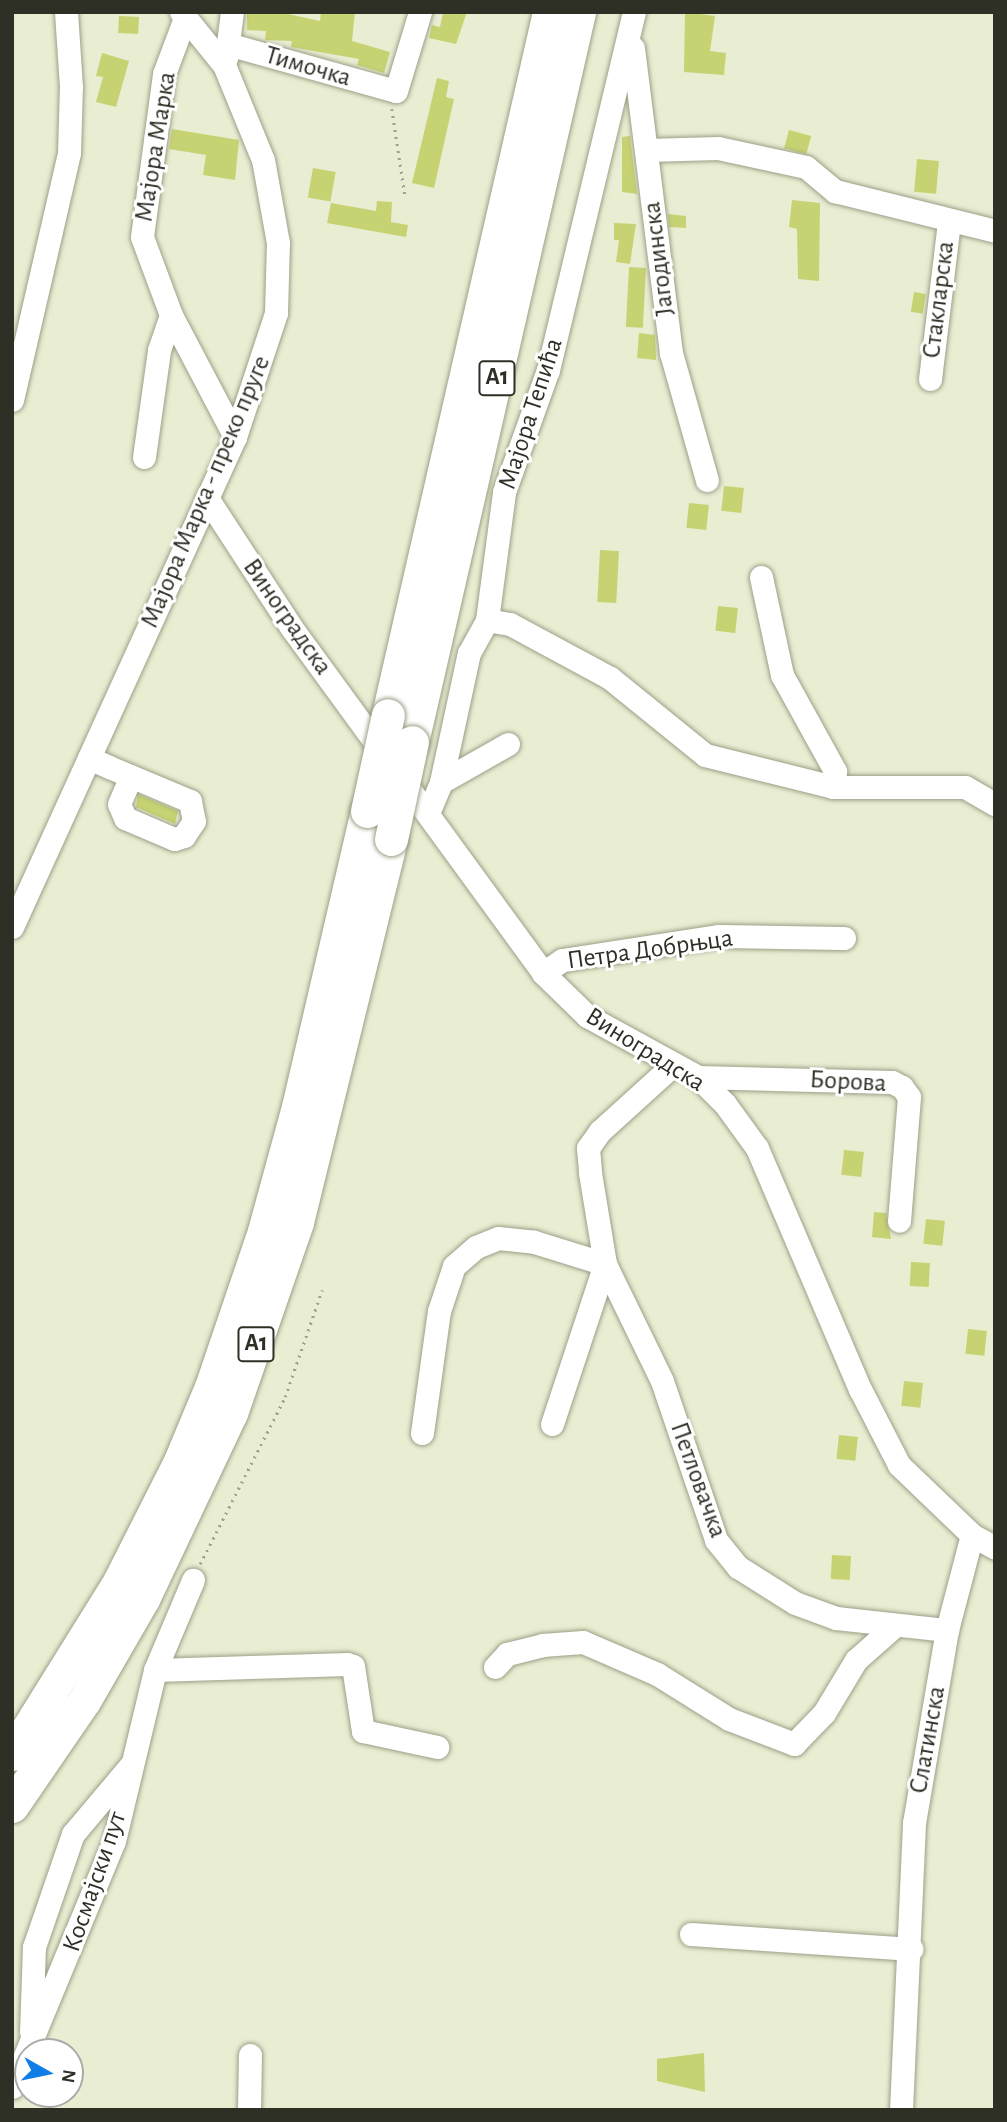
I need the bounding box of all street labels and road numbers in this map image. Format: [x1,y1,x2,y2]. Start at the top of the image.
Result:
street label: Тимочка [262,40,354,94]
street label: Мајора Марка [129,70,183,224]
street label: Јагодинска [637,200,681,318]
street label: Стакларска [916,240,962,360]
street label: Мајора Тепића [492,335,570,493]
street label: Мајора Марка - преко пруге [134,351,278,633]
road number: A1 [478,358,516,398]
street label: Виноградска [236,553,338,681]
street label: Петра Добрњца [565,923,735,977]
street label: Виноградска [580,1001,710,1099]
street label: Борова [809,1064,887,1100]
road number: A1 [237,1324,275,1364]
street label: Петловачка [663,1418,733,1542]
street label: Слатинска [903,1684,953,1796]
street label: Космајски пут [56,1808,134,1956]

